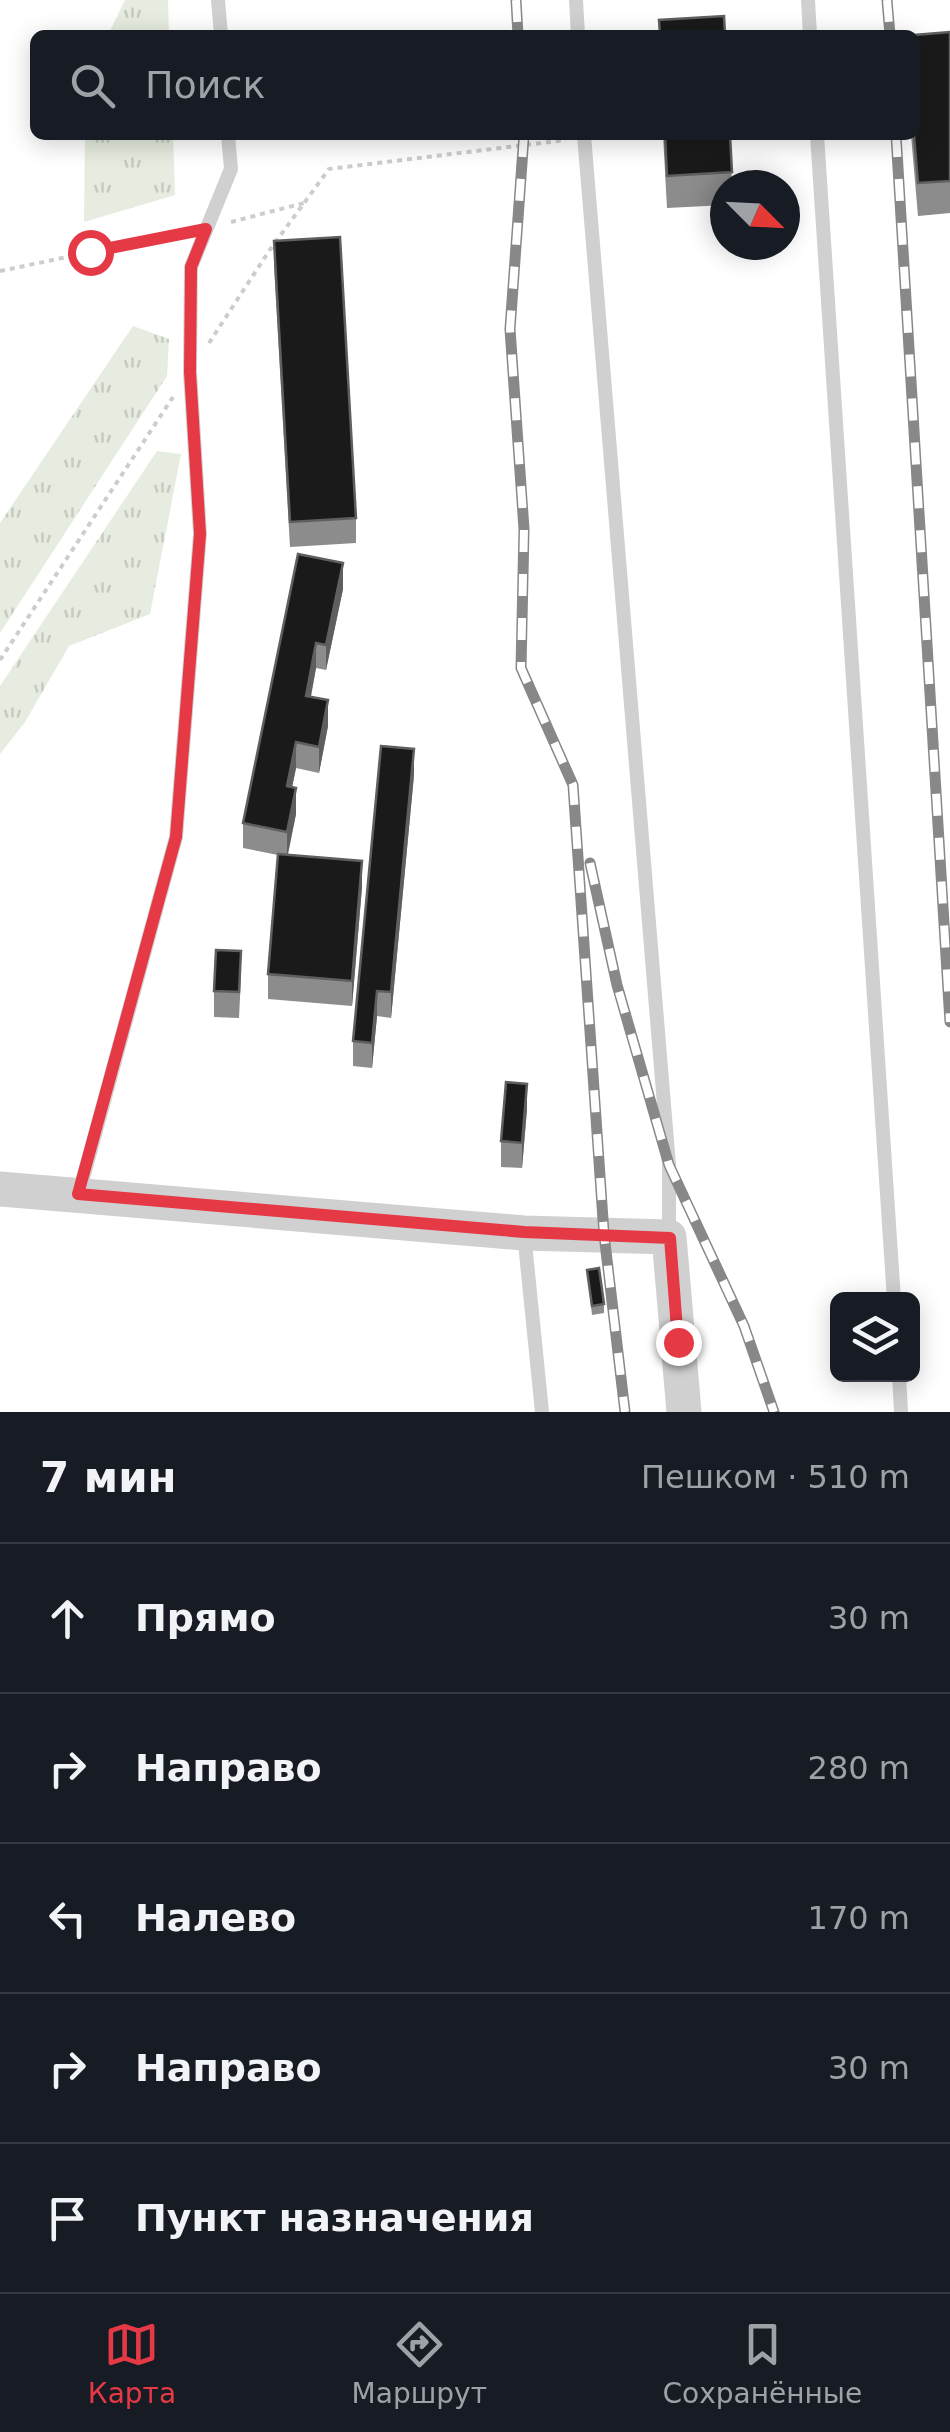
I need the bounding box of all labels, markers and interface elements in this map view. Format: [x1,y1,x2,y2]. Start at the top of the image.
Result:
search box [30,30,920,140]
icon: search [65,58,120,113]
text: Поиск [145,63,265,107]
north arrow [710,170,800,260]
route start [68,230,114,276]
map controls [830,1292,920,1382]
button: layers [830,1292,920,1382]
route end [656,1320,702,1366]
text: 7 мин [40,1453,177,1502]
text: Пешком · 510 m [641,1458,910,1496]
icon: ahead [40,1591,95,1646]
text: Прямо [135,1596,276,1640]
text: 30 m [828,1599,910,1637]
icon: right [40,1741,95,1796]
text: Направо [135,1746,322,1790]
text: 280 m [808,1749,910,1787]
icon: left [40,1891,95,1946]
text: Налево [135,1896,296,1940]
text: 170 m [808,1899,910,1937]
icon: right [40,2041,95,2096]
text: Направо [135,2046,322,2090]
text: 30 m [828,2049,910,2087]
icon: arrive [40,2191,95,2246]
text: Пункт назначения [135,2196,534,2240]
tab: Карта [88,2317,176,2410]
tab: Маршрут [352,2317,487,2410]
tab: Сохранённые [663,2317,862,2410]

